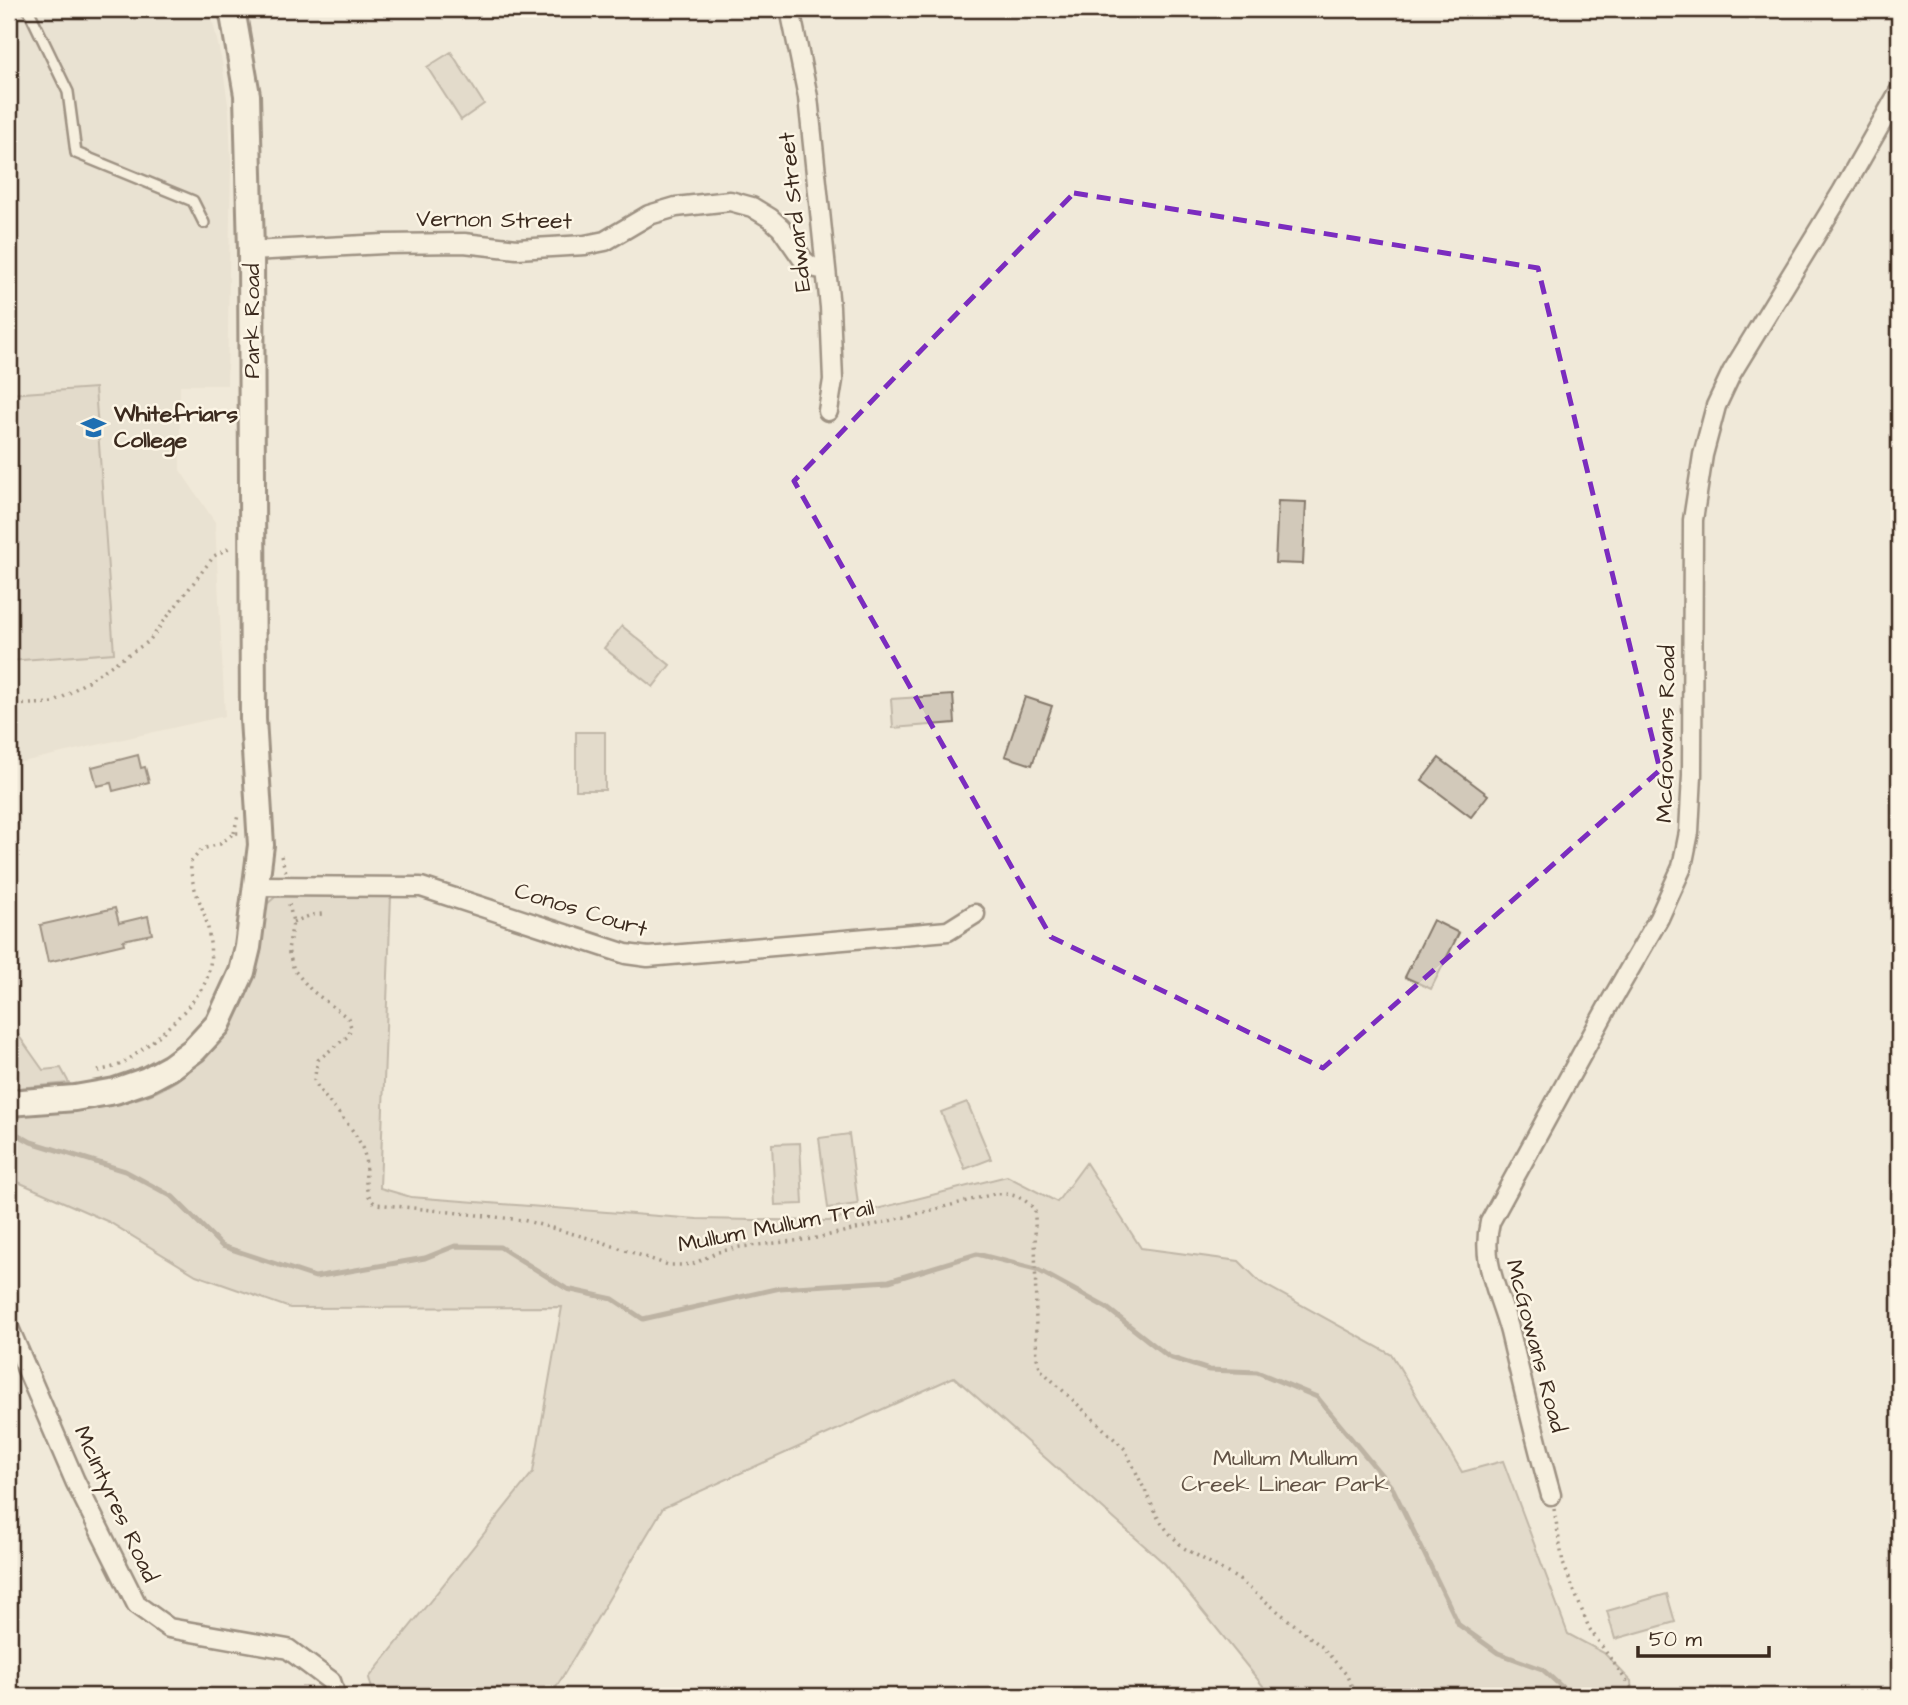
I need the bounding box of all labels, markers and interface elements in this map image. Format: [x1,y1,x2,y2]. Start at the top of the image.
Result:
street label: Edward Street [771,130,819,293]
street label: Vernon Street [416,203,573,237]
street label: Park Road [236,263,268,379]
place label: Whitefriars College [113,398,238,457]
school or university icon: Whitefriars College [80,413,108,441]
street label: McGowans Road [1648,645,1684,823]
street label: Conos Court [511,875,652,946]
street label: Mullum Mullum Trail [675,1191,877,1261]
street label: McGowans Road [1498,1256,1575,1436]
street label: McIntyres Road [65,1421,166,1588]
park label: Mullum Mullum Creek Linear Park [1181,1442,1389,1500]
scale bar [1638,1614,1770,1658]
text: 50 m [1649,1625,1703,1654]

